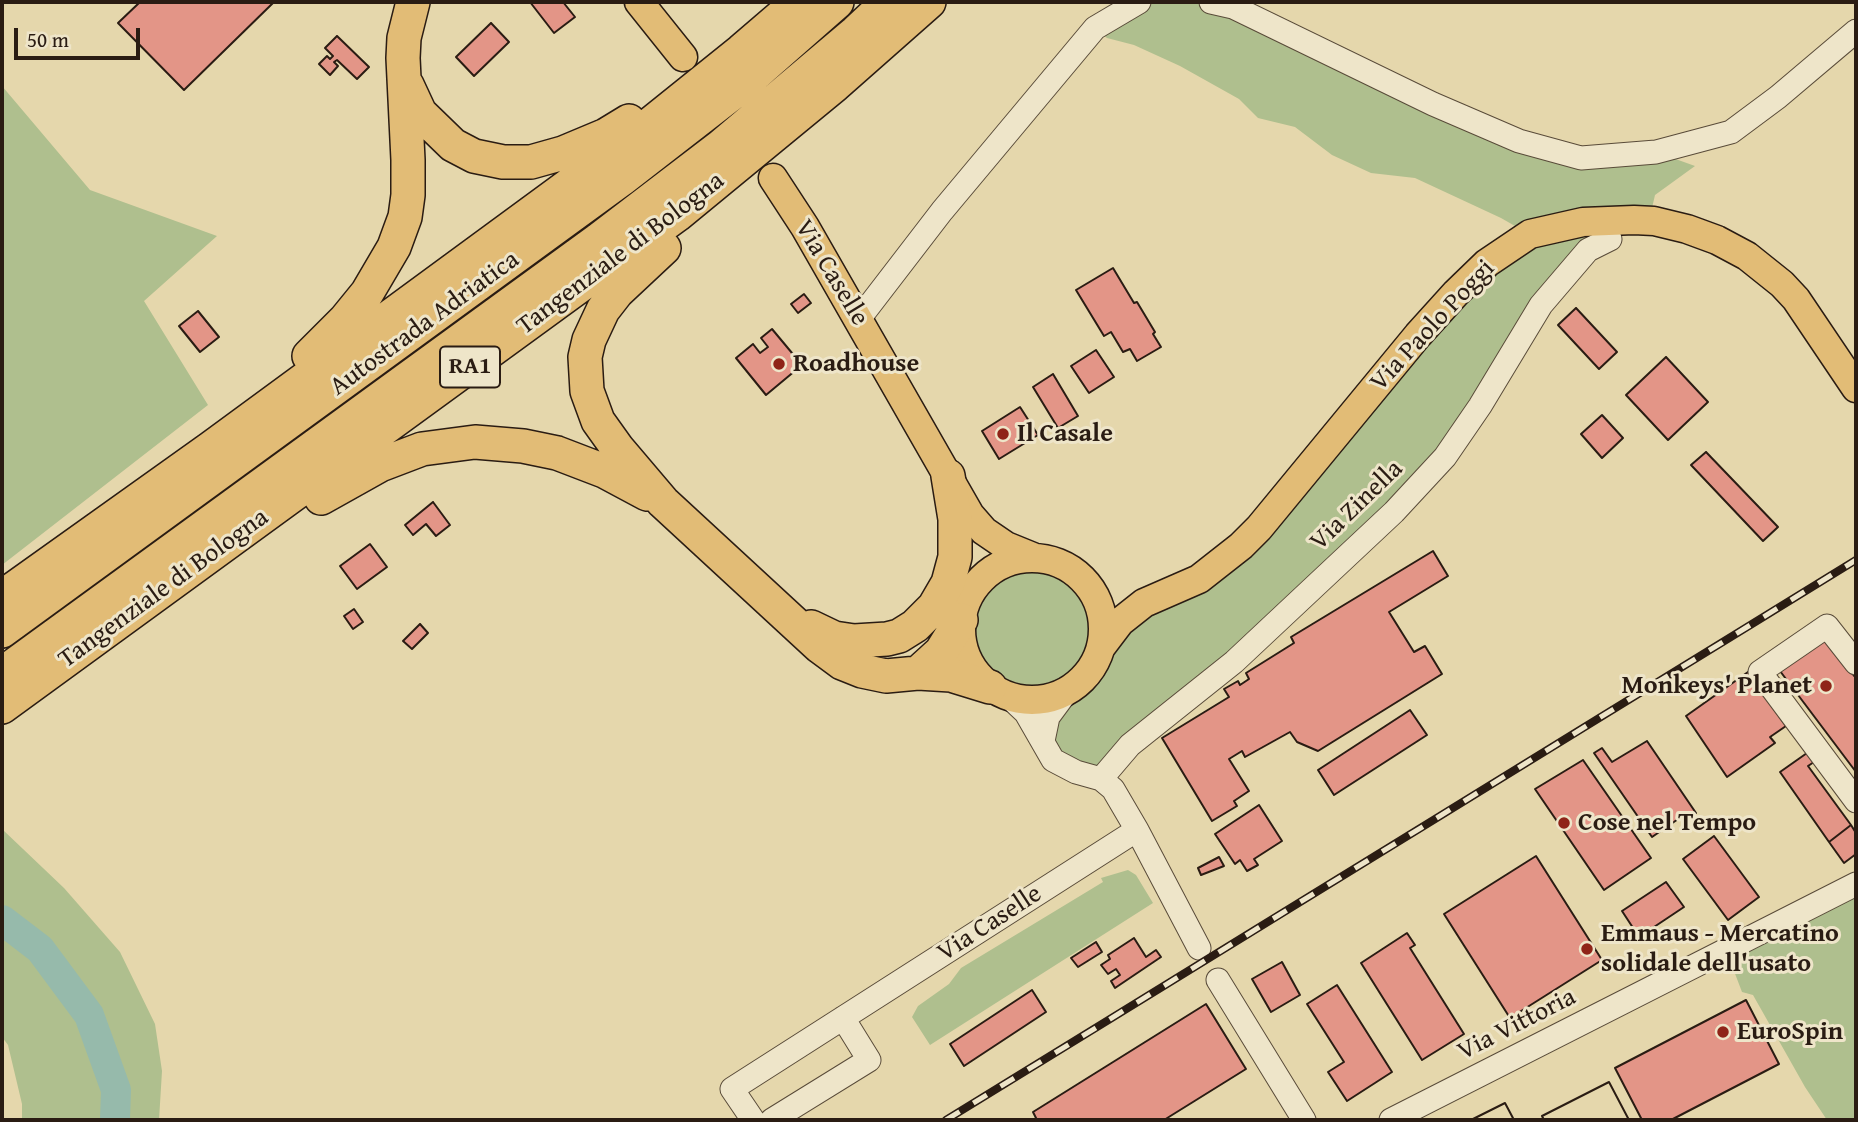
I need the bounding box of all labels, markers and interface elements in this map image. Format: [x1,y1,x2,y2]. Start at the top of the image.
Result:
scale bar [18,14,144,58]
text: 50 m [27,24,69,55]
street label: Tangenziale di Bologna [511,166,731,342]
street label: Via Caselle [787,214,875,332]
street label: Autostrada Adriatica [324,245,526,403]
street label: Via Paolo Poggi [1364,254,1502,398]
road number: RA1 [440,346,500,388]
place label: Roadhouse [793,348,919,380]
marker: Roadhouse [771,356,787,372]
place label: Il Casale [1017,418,1113,450]
marker: Il Casale [995,426,1011,442]
street label: Via Zinella [1304,454,1410,558]
street label: Tangenziale di Bologna [53,502,275,676]
place label: Monkeys' Planet [1621,670,1812,702]
marker: Monkeys' Planet [1818,678,1834,694]
place label: Cose nel Tempo [1578,807,1756,839]
marker: Cose nel Tempo [1556,815,1572,831]
street label: Via Caselle [932,879,1048,969]
place label: Emmaus - Mercatino solidale dell'usato [1601,918,1839,979]
marker: Emmaus - Mercatino solidale dell'usato [1579,941,1595,957]
street label: Via Vittoria [1453,982,1581,1068]
place label: EuroSpin [1737,1016,1843,1048]
marker: EuroSpin [1715,1024,1731,1040]

